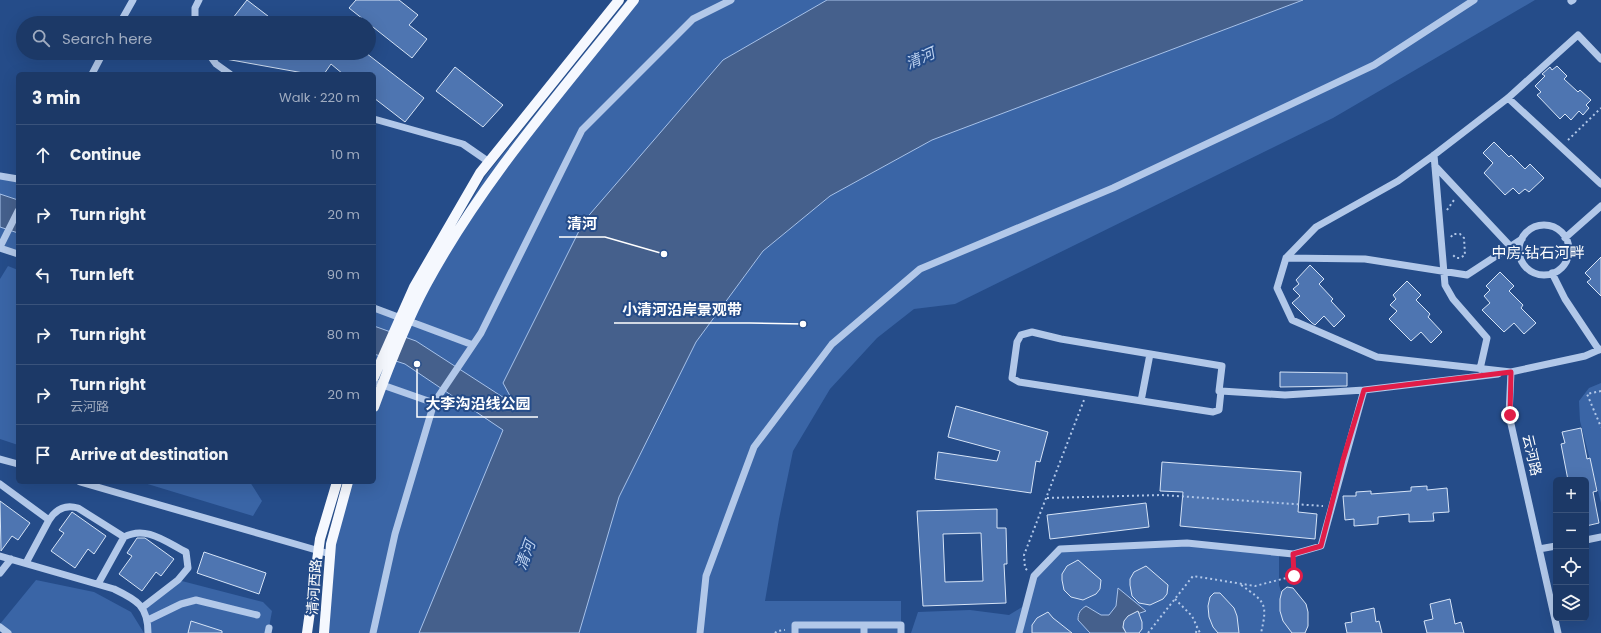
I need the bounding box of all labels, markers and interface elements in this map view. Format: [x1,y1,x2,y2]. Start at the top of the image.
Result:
search box [16,16,376,60]
icon: search [30,27,52,49]
text: Search here [62,28,152,49]
water label: 清河 [902,41,941,74]
text: 3 min [32,86,80,110]
text: Walk · 220 m [279,88,360,107]
icon: ahead [32,144,54,166]
text: Continue [70,144,141,165]
text: 10 m [331,145,360,164]
icon: right [32,204,54,226]
text: Turn right [70,204,146,225]
text: 20 m [327,205,360,224]
callout: 清河 [559,210,605,237]
text: 清河 [567,213,597,234]
district label: 中房·钻石河畔 [1491,242,1585,263]
icon: left [32,264,54,286]
text: Turn left [70,264,134,285]
text: 90 m [327,265,360,284]
callout: 小清河沿岸景观带 [614,296,750,323]
text: 小清河沿岸景观带 [622,299,742,320]
icon: right [32,324,54,346]
text: Turn right [70,324,146,345]
text: 80 m [327,325,360,344]
text: Turn right [70,374,146,395]
icon: right [32,384,54,406]
text: 20 m [327,385,360,404]
callout: 大李沟沿线公园 [417,390,538,417]
text: 大李沟沿线公园 [425,393,531,414]
text: 云河路 [70,397,109,416]
route end [1501,406,1519,424]
street label: 云河路 [1518,432,1546,478]
icon: arrive [32,444,54,466]
text: Arrive at destination [70,444,228,465]
map controls [1553,477,1589,621]
button: + [1553,477,1589,513]
button: − [1553,513,1589,549]
water label: 清河 [510,535,541,573]
button: locate [1553,549,1589,585]
street label: 清河西路 [302,558,326,616]
route start [1285,567,1303,585]
button: layers [1553,585,1589,621]

